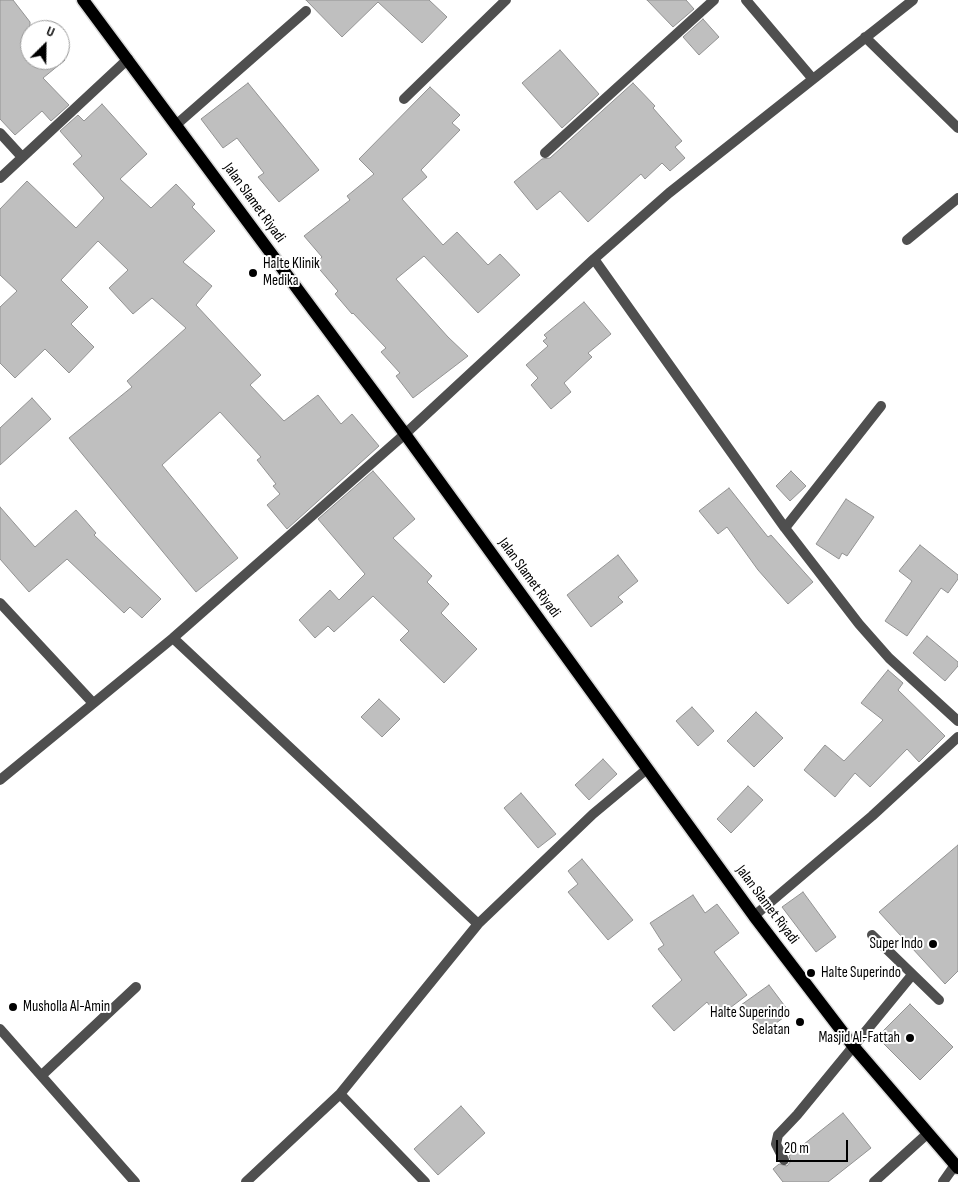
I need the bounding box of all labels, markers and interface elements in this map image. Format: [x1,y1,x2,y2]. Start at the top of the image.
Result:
north arrow [20,20,70,70]
text: U [44,22,57,41]
street label: Jalan Slamet Riyadi [219,160,289,246]
place label: Halte Klinik Medika [263,255,320,290]
marker: Halte Klinik Medika [247,267,259,279]
street label: Jalan Slamet Riyadi [494,535,564,621]
street label: Jalan Slamet Riyadi [732,862,802,948]
place label: Super Indo [869,935,923,953]
marker: Super Indo [927,938,939,950]
place label: Halte Superindo [821,964,901,982]
marker: Halte Superindo [805,967,817,979]
place label: Musholla Al-Amin [23,998,110,1016]
marker: Musholla Al-Amin [7,1001,19,1013]
place label: Halte Superindo Selatan [710,1004,790,1039]
marker: Halte Superindo Selatan [794,1016,806,1028]
place label: Masjid Al-Fattah [818,1029,900,1047]
marker: Masjid Al-Fattah [904,1032,916,1044]
scale bar [778,1130,850,1162]
text: 20 m [784,1139,809,1158]

